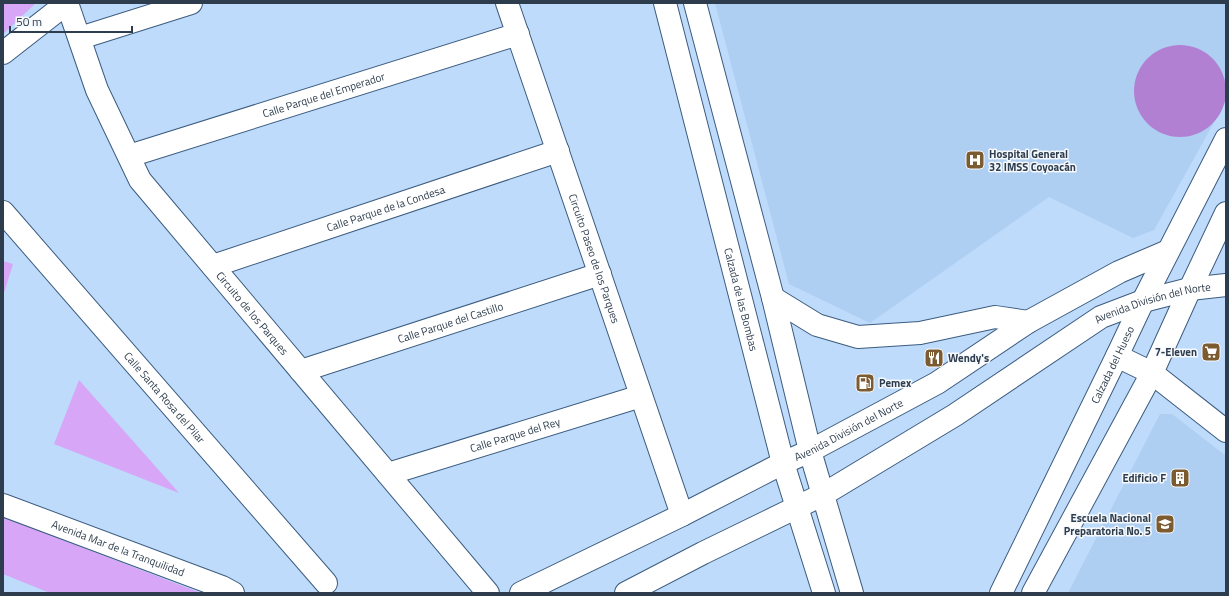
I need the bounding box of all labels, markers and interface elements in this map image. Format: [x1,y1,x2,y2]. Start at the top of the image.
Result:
scale bar [10,8,132,34]
text: 50 m [16,12,42,31]
street label: Calle Parque del Emperador [260,68,387,122]
place label: Hospital General 32 IMSS Coyoacán [989,146,1076,175]
hospital icon: Hospital General 32 IMSS Coyoacán [964,149,986,171]
street label: Calle Parque de la Condesa [324,181,447,236]
street label: Circuito Paseo de los Parques [565,192,624,325]
street label: Calzada de las Bombas [720,246,762,353]
street label: Circuito de los Parques [212,268,292,359]
street label: Avenida División del Norte [1091,279,1212,327]
street label: Calle Parque del Castillo [396,298,505,347]
street label: Calzada del Hueso [1087,323,1138,406]
supermarket icon: 7-Eleven [1200,341,1222,363]
place label: 7-Eleven [1155,344,1197,360]
restaurant icon: Wendy's [923,347,945,369]
street label: Calle Santa Rosa del Pilar [120,348,209,447]
place label: Wendy's [948,350,989,366]
fuel station icon: Pemex [854,372,876,394]
place label: Pemex [879,375,912,391]
street label: Avenida División del Norte [792,394,906,465]
street label: Calle Parque del Rey [468,413,563,456]
building icon: Edificio F [1169,467,1191,489]
place label: Edificio F [1122,470,1166,486]
place label: Escuela Nacional Preparatoria No. 5 [1064,510,1151,539]
school or university icon: Escuela Nacional Preparatoria No. 5 [1154,513,1176,535]
street label: Avenida Mar de la Tranquilidad [49,516,187,580]

